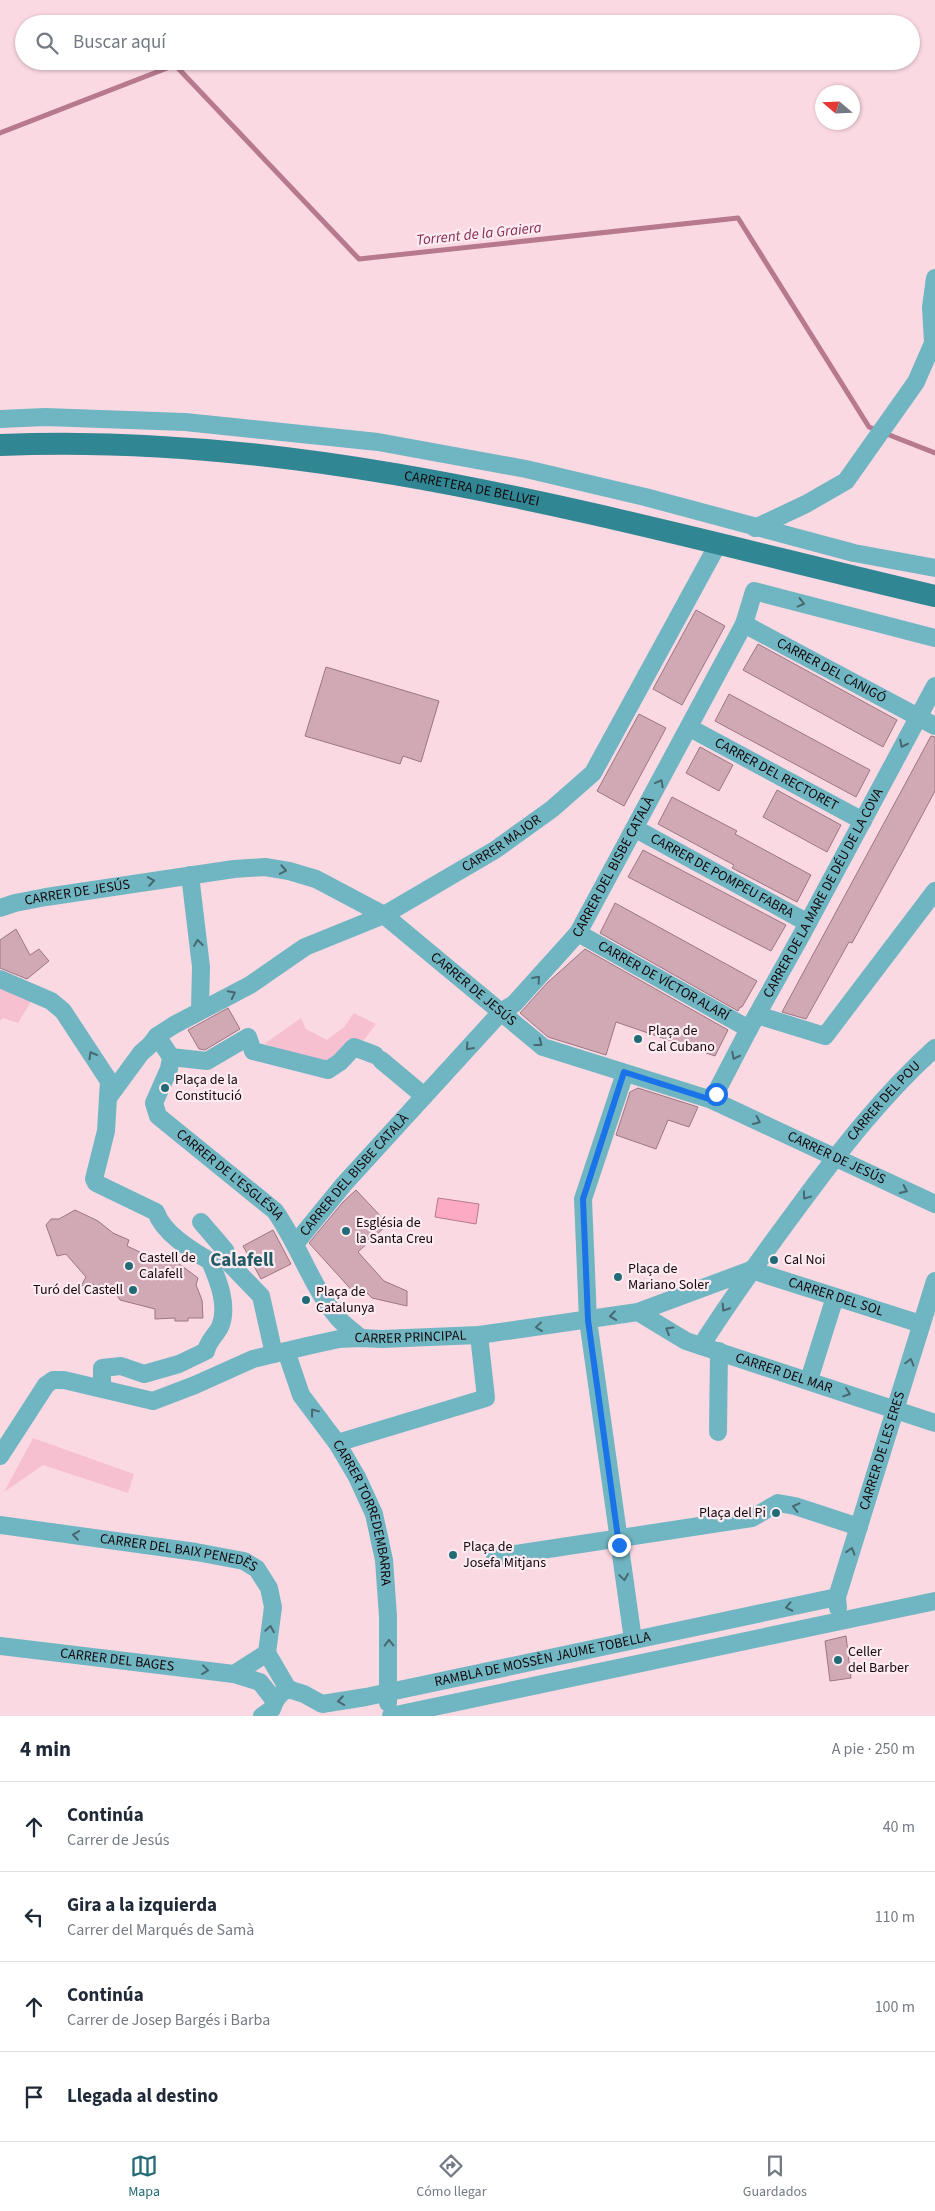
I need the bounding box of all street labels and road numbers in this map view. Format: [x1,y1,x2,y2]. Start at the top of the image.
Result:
street label: CARRETERA DE BELLVEI [403,466,541,512]
street label: CARRER DEL CANIGÓ [773,633,890,708]
street label: CARRER DEL RECTORET [711,733,842,816]
street label: CARRER DE LA MARE DE DÉU DE LA COVA [758,784,889,1002]
street label: CARRER DEL BISBE CATALÀ [567,793,660,941]
street label: CARRER MAJOR [458,810,545,877]
street label: CARRER DE POMPEU FABRA [647,829,798,924]
street label: CARRER DE JESÚS [23,875,131,911]
street label: CARRER DE VÍCTOR ALARÍ [594,936,734,1027]
street label: CARRER DE JESÚS [426,947,521,1031]
street label: CARRER DEL POU [842,1057,925,1145]
street label: CARRER DEL BISBE CATALÀ [295,1109,414,1241]
street label: CARRER DE L'ESGLÉSIA [172,1124,289,1224]
street label: CARRER DE JESÚS [784,1126,889,1190]
street label: CARRER DEL SOL [786,1272,886,1322]
street label: CARRER PRINCIPAL [354,1326,467,1349]
street label: CARRER DEL MAR [733,1348,835,1399]
street label: CARRER DE LES ERES [854,1389,910,1513]
street label: CARRER TORREDEMBARRA [327,1436,396,1587]
street label: CARRER DEL BAIX PENEDÈS [99,1529,262,1577]
street label: RAMBLA DE MOSSÈN JAUME TOBELLA [433,1627,653,1692]
street label: CARRER DEL BAGES [59,1643,175,1677]

